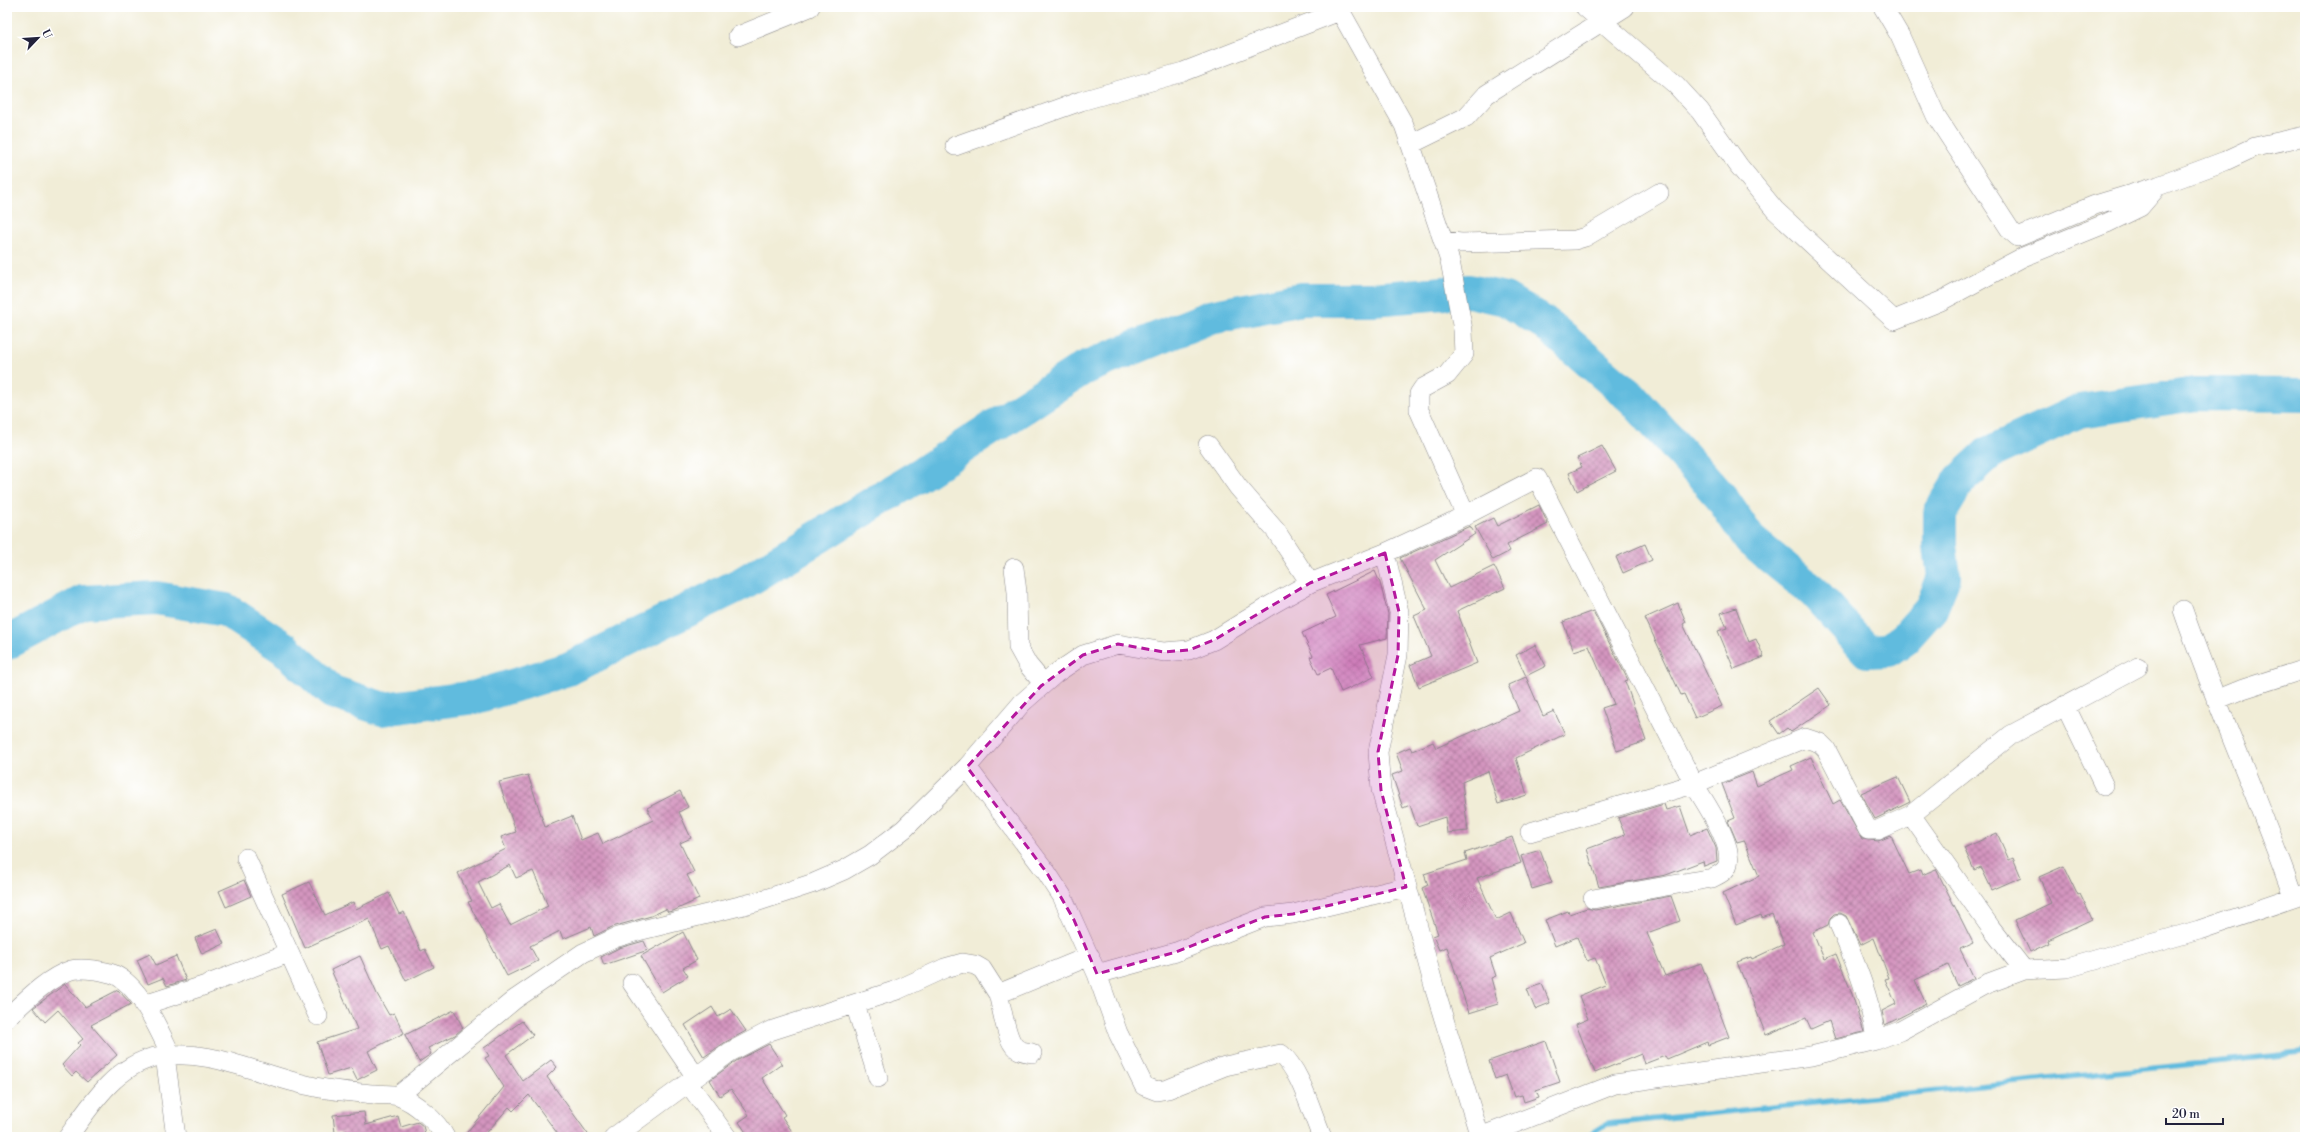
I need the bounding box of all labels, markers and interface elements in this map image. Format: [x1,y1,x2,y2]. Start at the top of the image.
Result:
north arrow [18,18,58,58]
text: U [38,27,55,41]
scale bar [2166,1100,2223,1126]
text: 20 m [2172,1107,2200,1122]

